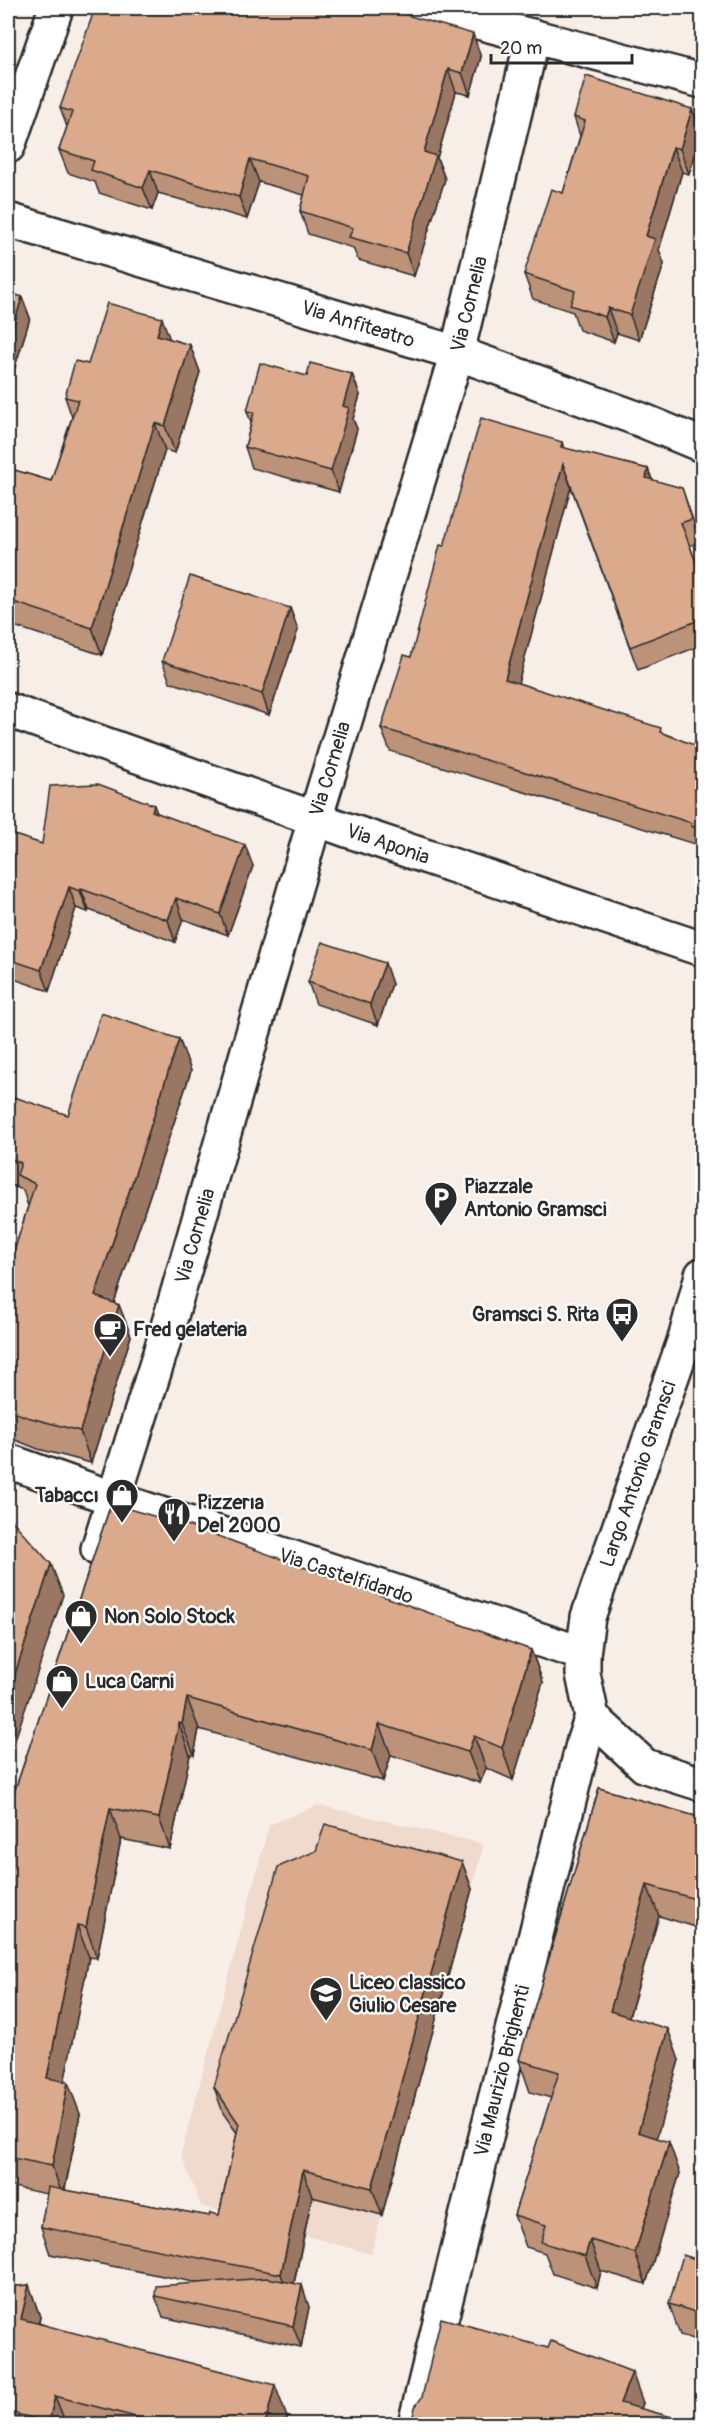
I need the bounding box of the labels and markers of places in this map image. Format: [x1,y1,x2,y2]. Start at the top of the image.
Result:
place label: Piazzale Antonio Gramsci [464,1174,607,1222]
parking icon: Piazzale Antonio Gramsci [423,1180,459,1227]
bus stop icon: Gramsci S. Rita [604,1296,640,1343]
place label: Gramsci S. Rita [472,1302,599,1327]
cafe icon: Fred gelateria [92,1311,128,1358]
place label: Fred gelateria [133,1317,247,1342]
shop icon: Tabaccı [104,1477,140,1524]
place label: Tabaccı [34,1483,99,1508]
place label: Pizzerıa Del 2000 [197,1490,281,1538]
restaurant icon: Pizzerıa Del 2000 [156,1496,192,1543]
shop icon: Non Solo Stock [63,1598,99,1645]
place label: Non Solo Stock [104,1604,236,1629]
shop icon: Luca Carni [44,1663,80,1710]
place label: Luca Carni [85,1669,174,1694]
place label: Liceo classico Giulio Cesare [349,1970,466,2018]
school or university icon: Liceo classico Giulio Cesare [308,1975,344,2022]

